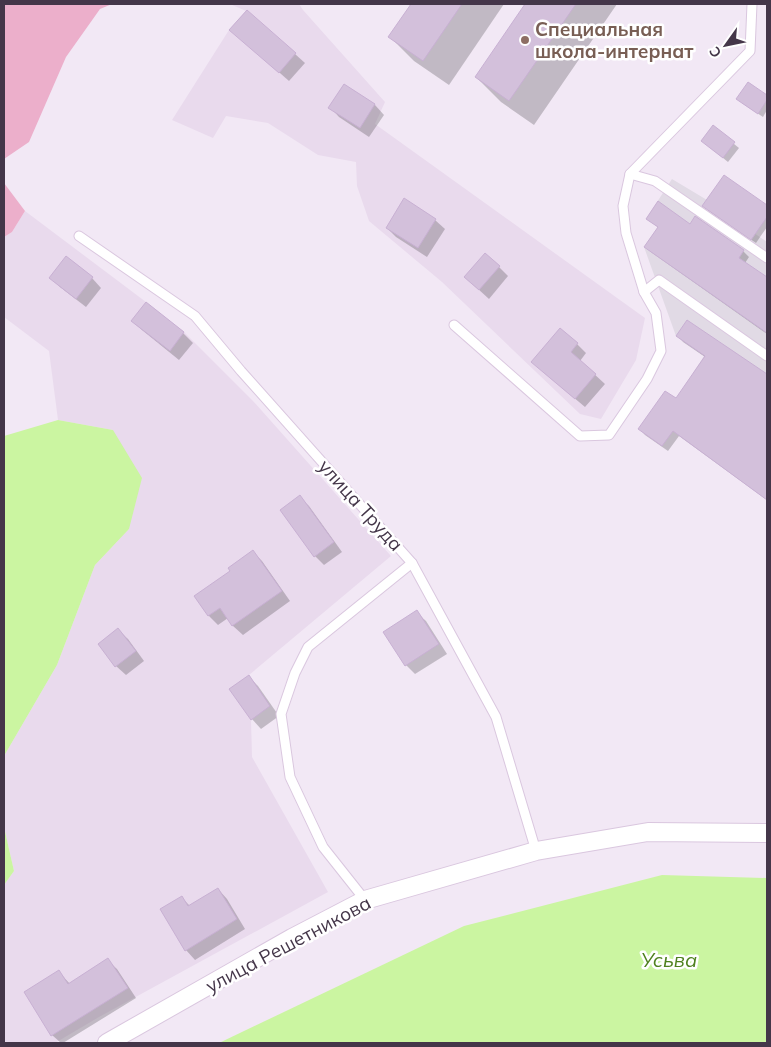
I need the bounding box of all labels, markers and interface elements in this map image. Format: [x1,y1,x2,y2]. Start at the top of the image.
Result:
place label: Специальная школа-интернат [535,17,694,63]
north arrow [701,20,751,70]
marker: Специальная школа-интернат [519,34,531,46]
text: С [705,43,725,61]
street label: улица Труда [314,454,408,556]
street label: улица Решетникова [201,890,375,998]
water label: Усьва [641,947,697,972]

